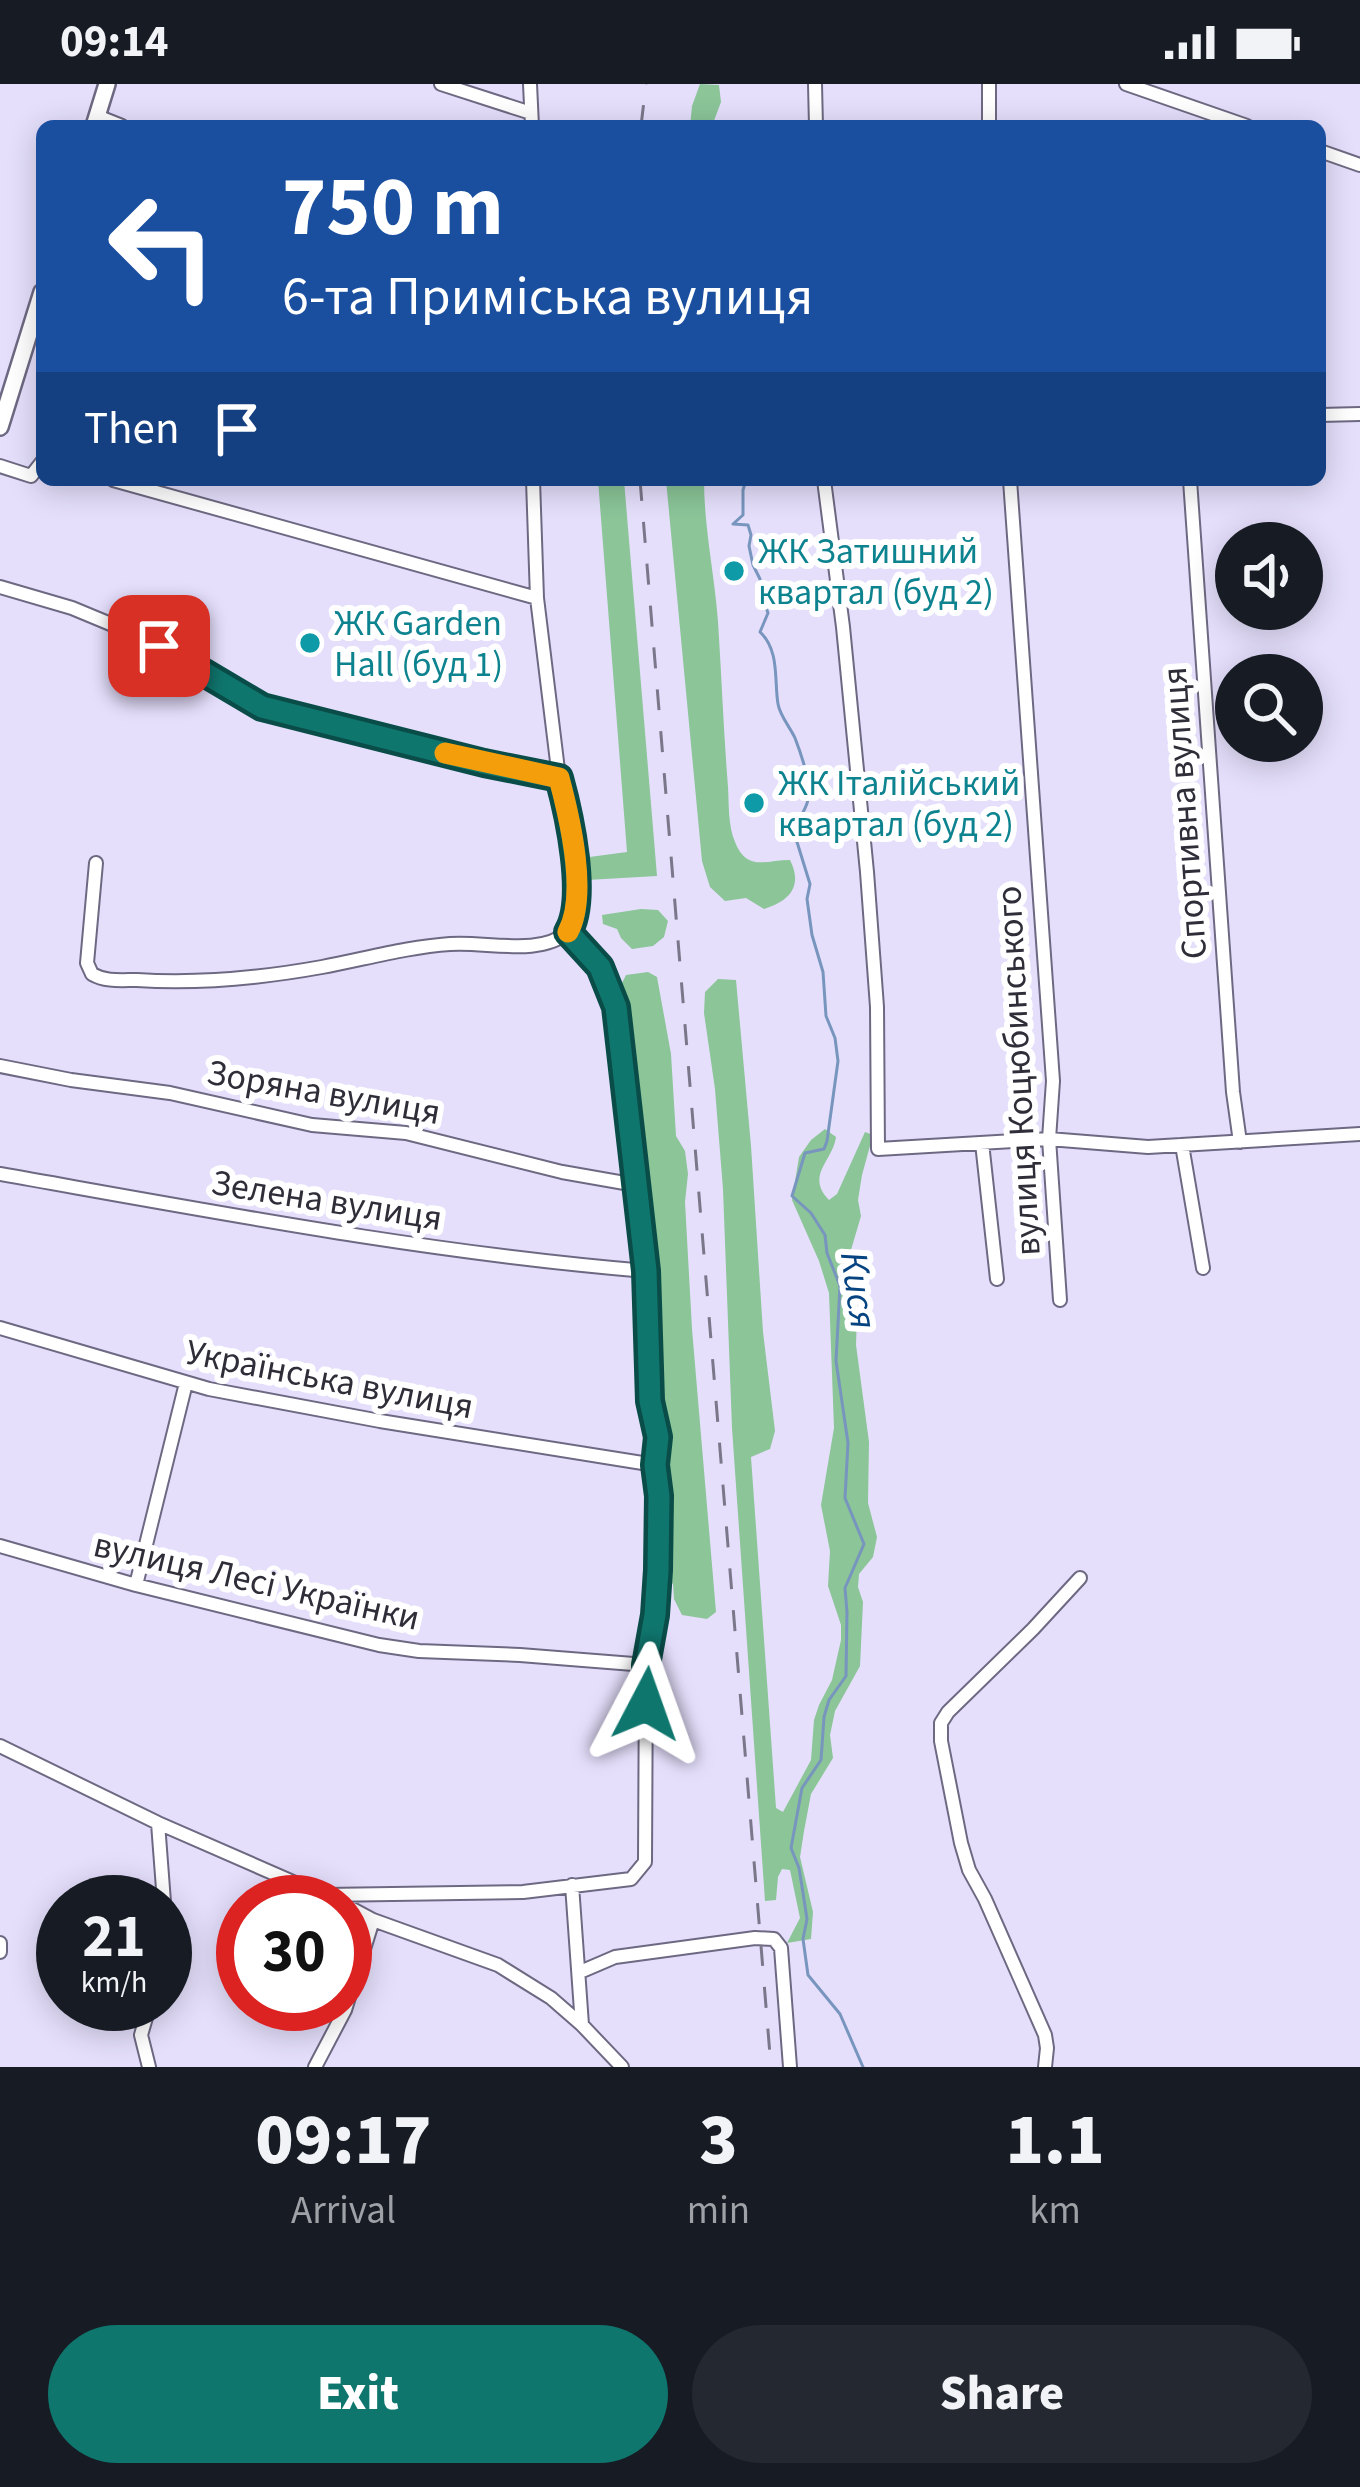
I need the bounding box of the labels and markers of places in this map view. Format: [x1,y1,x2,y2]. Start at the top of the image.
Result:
place label: ЖК Затишний квартал (буд 2) [758,526,994,618]
marker: ЖК Затишний квартал (буд 2) [721,558,747,584]
pin [108,595,210,697]
place label: ЖК Garden Hall (буд 1) [334,598,503,690]
marker: ЖК Garden Hall (буд 1) [297,630,323,656]
place label: ЖК Італійський квартал (буд 2) [778,758,1020,850]
marker: ЖК Італійський квартал (буд 2) [741,790,767,816]

